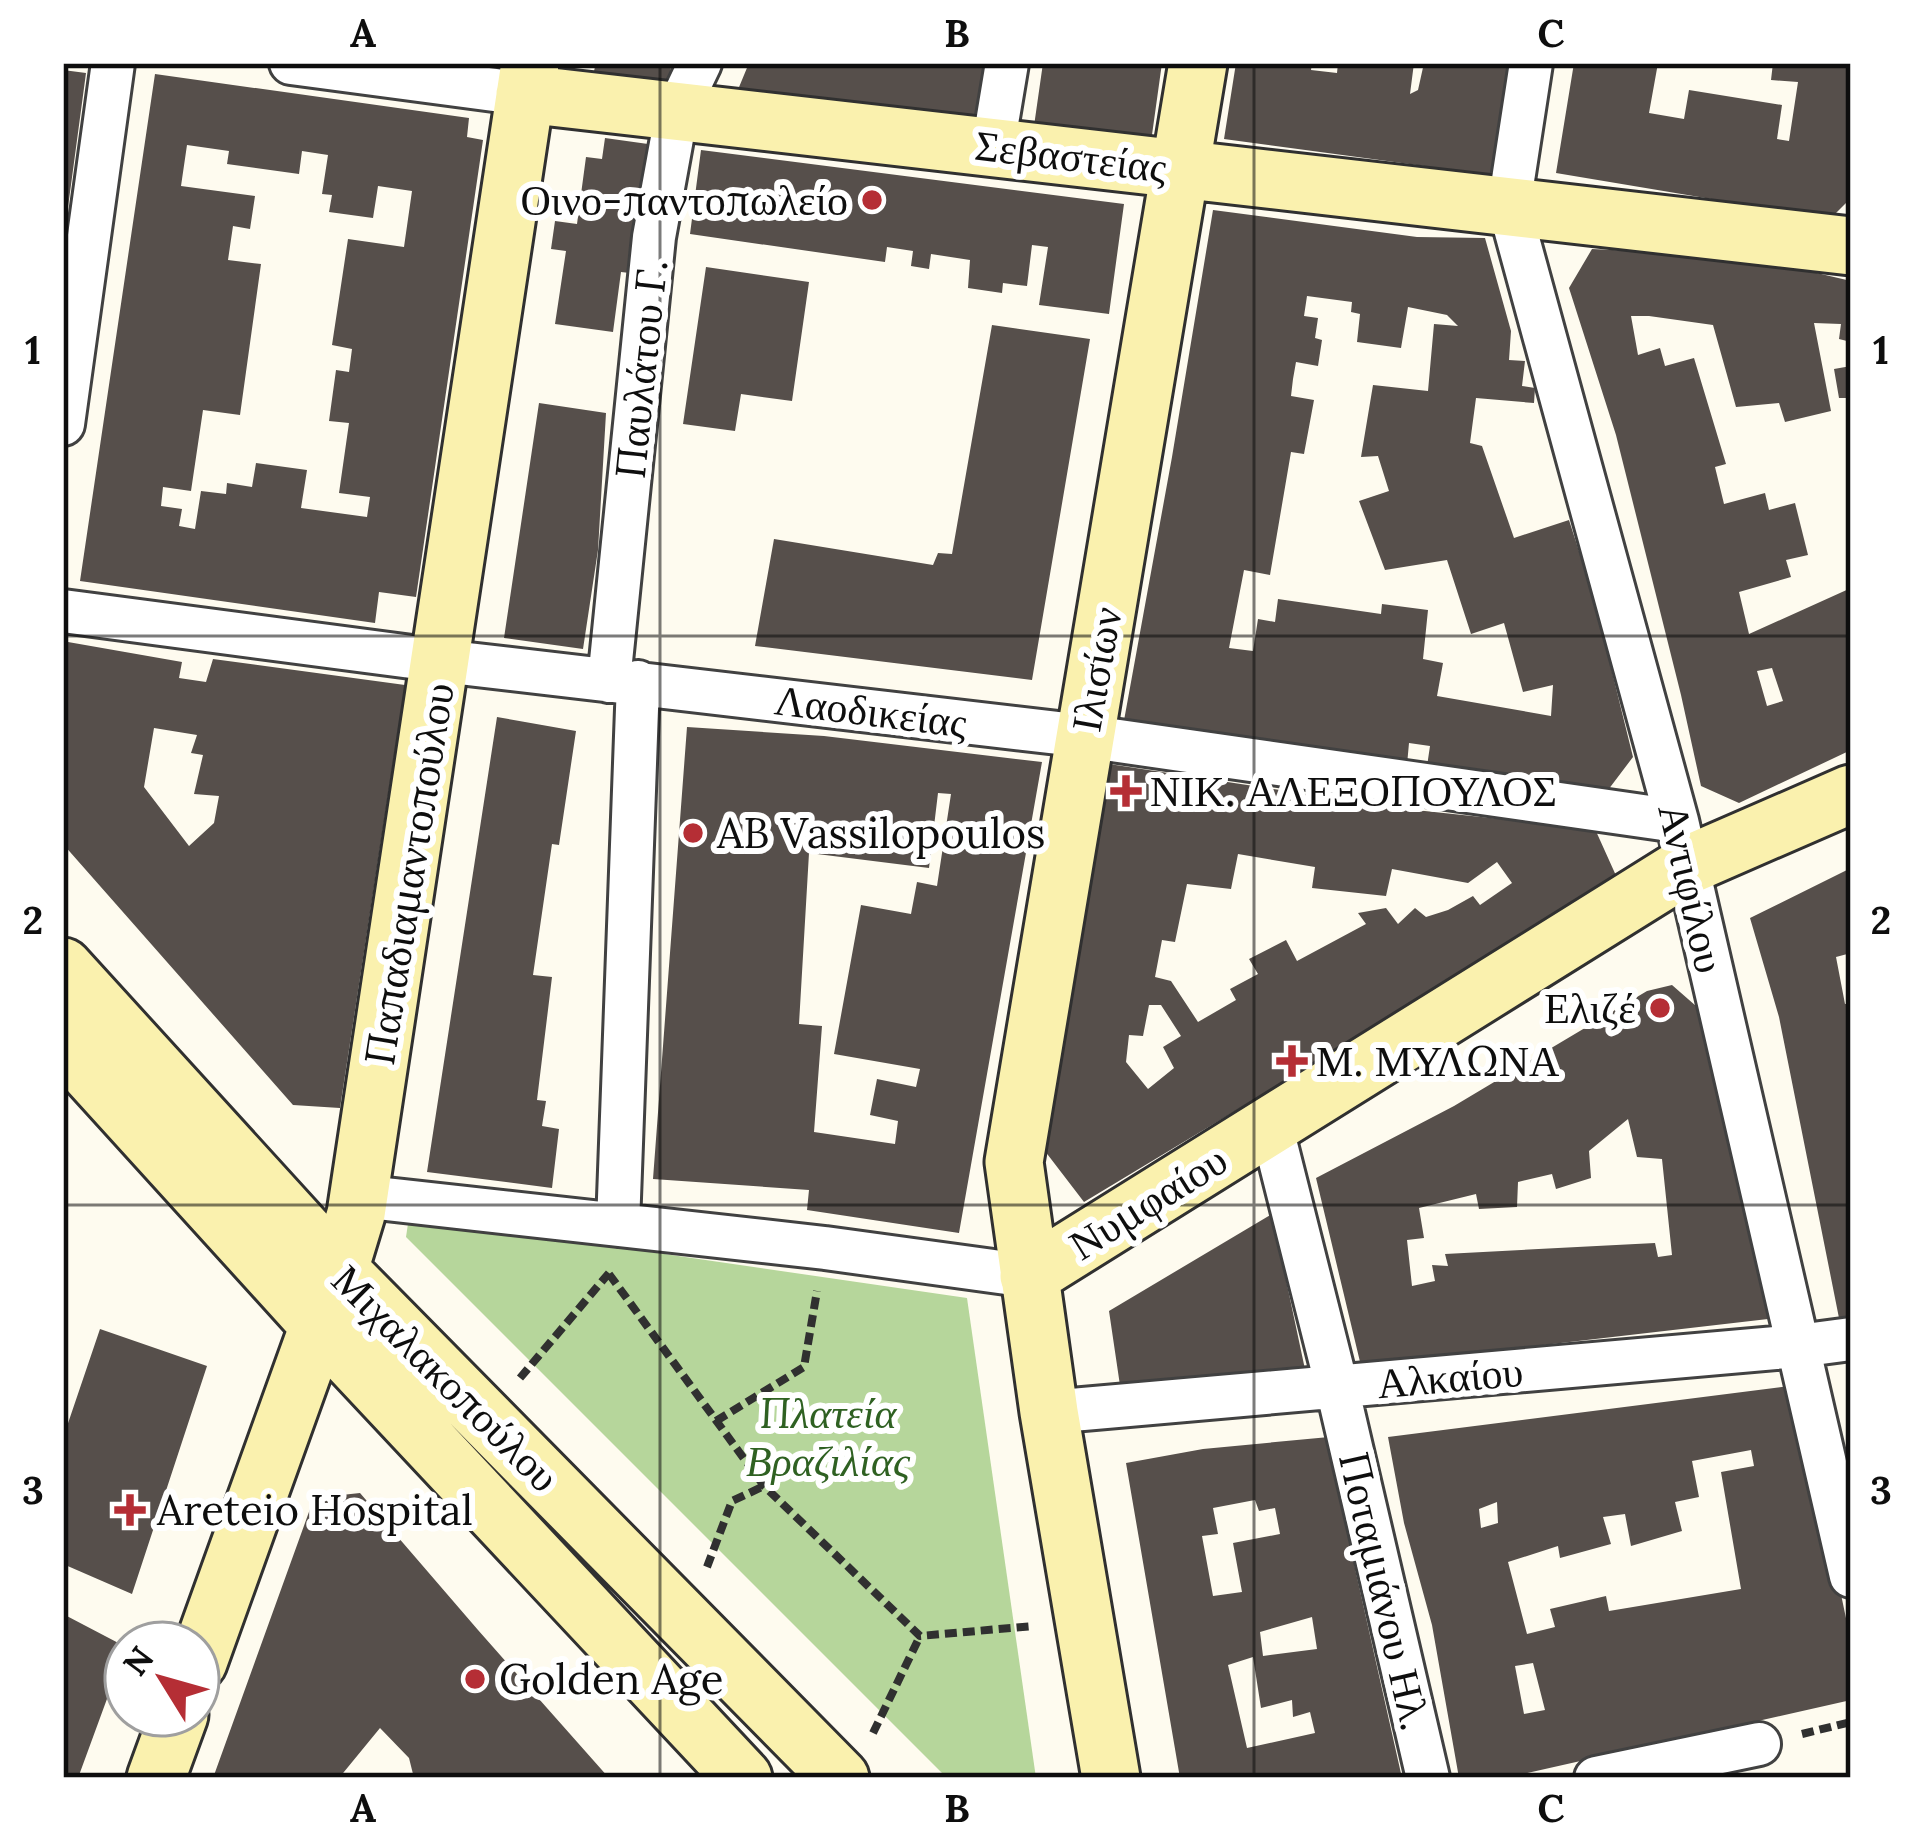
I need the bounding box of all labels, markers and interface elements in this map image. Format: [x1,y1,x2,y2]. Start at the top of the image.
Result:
text: A [350,8,376,58]
text: B [944,8,970,58]
text: C [1538,8,1565,58]
street label: Σεβαστείας [972,117,1170,195]
place label: Οινο-παντοπωλείο [520,173,848,227]
marker: Οινο-παντοπωλείο [859,187,885,213]
street label: Παυλάτου Γ. [603,257,679,481]
text: 1 [25,325,41,375]
text: 1 [1873,325,1889,375]
street label: Ιλισίων [1058,602,1134,736]
street label: Λαοδικείας [772,672,971,750]
street label: Παπαδιαμαντοπούλου [352,679,466,1069]
place label: ΝΙΚ. ΑΛΕΞΟΠΟΥΛΟΣ [1150,764,1557,818]
marker: ΝΙΚ. ΑΛΕΞΟΠΟΥΛΟΣ [1113,778,1139,804]
street label: Αντιφίλου [1646,798,1738,978]
place label: AB Vassilopoulos [716,806,1045,860]
marker: AB Vassilopoulos [680,820,706,846]
text: 2 [23,895,43,945]
text: 2 [1871,895,1891,945]
place label: Ελιζέ [1544,981,1636,1035]
marker: Ελιζέ [1647,995,1673,1021]
place label: Μ. ΜΥΛΩΝΑ [1316,1034,1560,1088]
marker: Μ. ΜΥΛΩΝΑ [1279,1048,1305,1074]
street label: Νυμφαίου [1059,1132,1237,1272]
street label: Μιχαλακοπούλου [321,1253,571,1503]
street label: Αλκαίου [1375,1344,1525,1410]
park label: Πλατεία Βραζιλίας [746,1386,911,1488]
street label: Ποταμιάνου Ηλ. [1327,1447,1443,1735]
text: 3 [22,1465,44,1515]
text: 3 [1870,1465,1892,1515]
place label: Areteio Hospital [156,1483,473,1537]
marker: Areteio Hospital [114,1494,146,1526]
north arrow [102,1619,222,1739]
text: N [114,1638,162,1684]
place label: Golden Age [499,1652,723,1706]
marker: Golden Age [462,1666,488,1692]
text: A [350,1783,376,1833]
text: B [944,1783,970,1833]
text: C [1538,1783,1565,1833]

